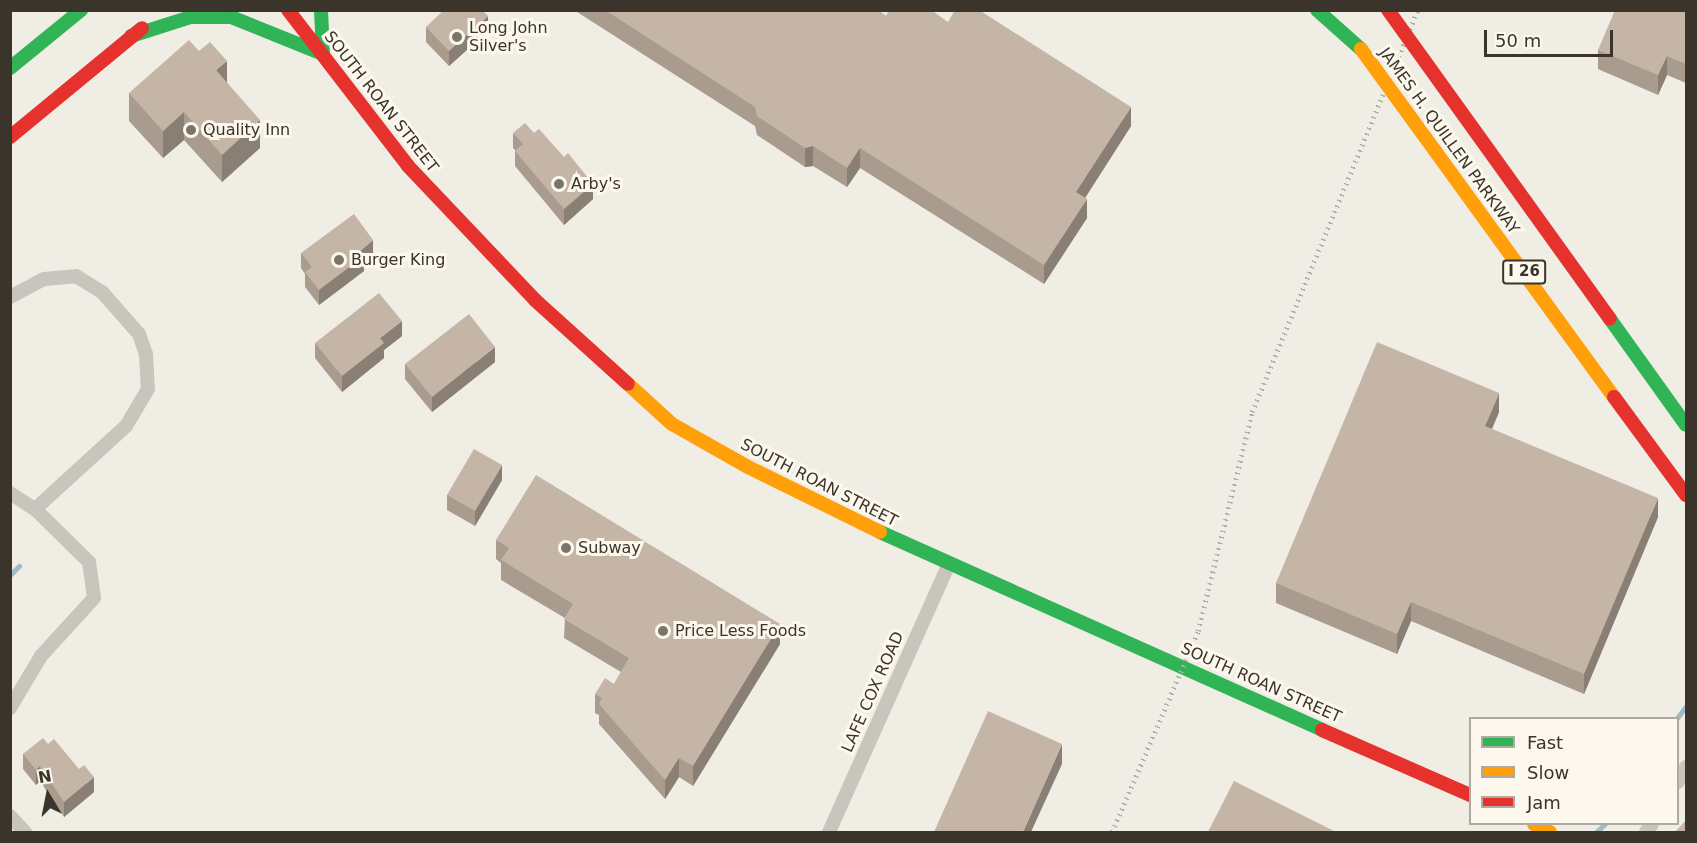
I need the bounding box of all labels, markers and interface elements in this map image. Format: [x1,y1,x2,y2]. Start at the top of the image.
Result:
place label: Long John Silver's [469,18,548,56]
scale bar [1487,18,1616,56]
street label: SOUTH ROAN STREET [320,28,442,176]
marker: Long John Silver's [450,30,464,44]
text: 50 m [1495,30,1541,51]
street label: JAMES H. QUILLEN PARKWAY [1375,44,1523,238]
place label: Quality Inn [203,120,290,140]
marker: Quality Inn [184,123,198,137]
place label: Arby's [571,174,621,194]
marker: Arby's [552,177,566,191]
place label: Burger King [351,250,445,270]
marker: Burger King [332,253,346,267]
road number: I 26 [1502,260,1546,284]
street label: SOUTH ROAN STREET [737,435,901,531]
place label: Subway [578,538,641,558]
marker: Subway [559,541,573,555]
place label: Price Less Foods [675,621,806,641]
marker: Price Less Foods [656,624,670,638]
street label: LAFE COX ROAD [838,629,908,755]
street label: SOUTH ROAN STREET [1178,639,1344,727]
legend [1469,717,1679,825]
text: Fast [1527,732,1563,753]
text: Slow [1527,762,1569,783]
north arrow [18,765,78,825]
text: N [37,766,53,787]
text: Jam [1527,792,1561,813]

